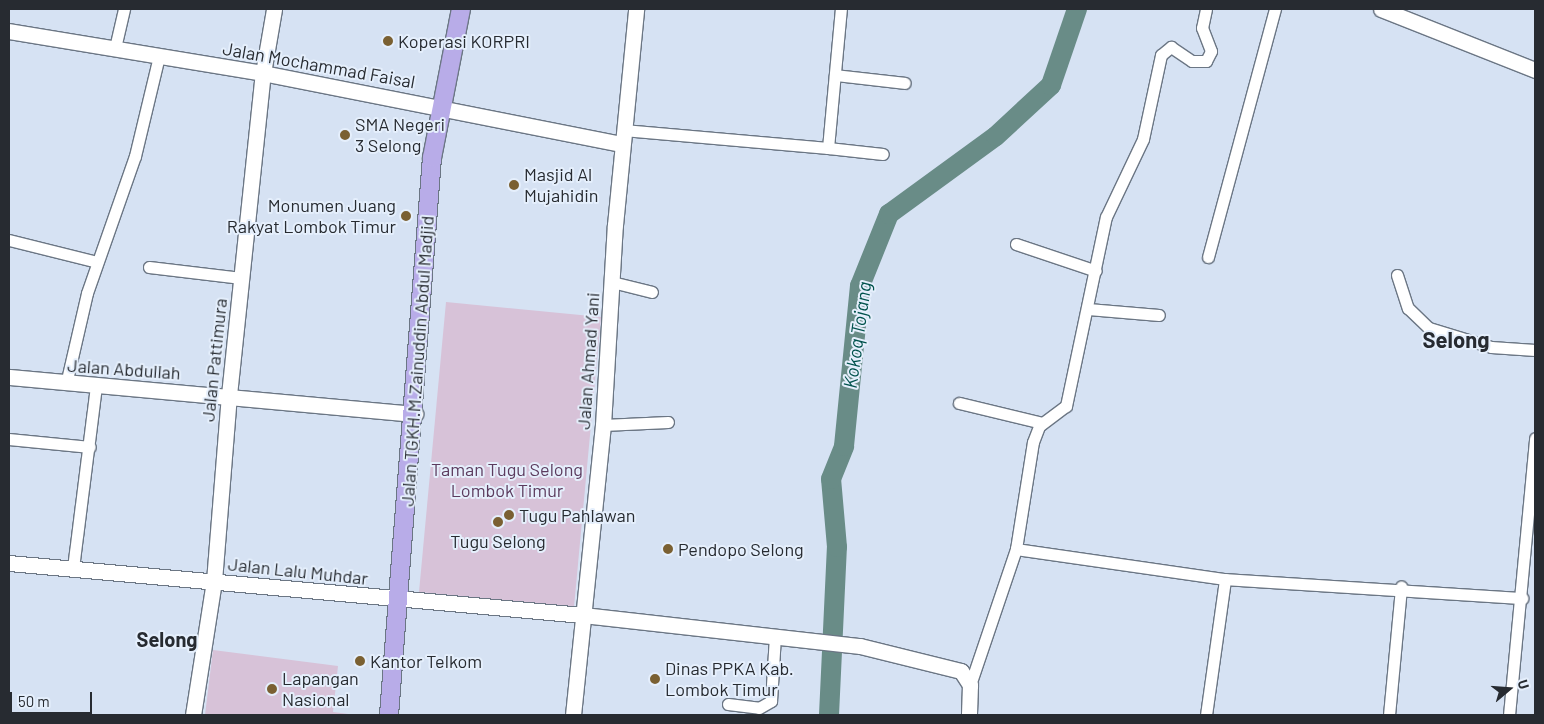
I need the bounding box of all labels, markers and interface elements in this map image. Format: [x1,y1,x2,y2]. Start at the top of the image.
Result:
place label: Koperasi KORPRI [398,30,530,52]
marker: Koperasi KORPRI [382,35,394,47]
street label: Jalan Mochammad Faisal [221,37,417,93]
place label: SMA Negeri 3 Selong [355,114,445,156]
marker: SMA Negeri 3 Selong [339,129,351,141]
place label: Masjid Al Mujahidin [524,164,599,206]
marker: Masjid Al Mujahidin [508,179,520,191]
place label: Monumen Juang Rakyat Lombok Timur [227,195,396,238]
marker: Monumen Juang Rakyat Lombok Timur [400,210,412,222]
street label: Jalan TGKH.M.Zainuddin Abdul Madjid [396,215,438,507]
water label: Kokoq Tojang [838,280,876,390]
street label: Jalan Ahmad Yani [572,292,604,430]
street label: Jalan Pattimura [197,297,231,423]
district label: Selong [1423,327,1489,353]
street label: Jalan Abdullah [67,354,181,384]
park label: Taman Tugu Selong Lombok Timur [431,459,583,502]
place label: Tugu Pahlawan [519,504,635,526]
marker: Tugu Pahlawan [503,509,515,521]
marker: Tugu Selong [492,516,504,528]
place label: Tugu Selong [450,530,546,552]
place label: Pendopo Selong [678,538,804,560]
marker: Pendopo Selong [662,543,674,555]
street label: Jalan Lalu Muhdar [227,553,369,589]
district label: Selong [137,627,197,651]
place label: Kantor Telkom [370,650,482,672]
marker: Kantor Telkom [354,655,366,667]
place label: Dinas PPKA Kab. Lombok Timur [665,658,794,701]
north arrow [1484,664,1534,714]
place label: Lapangan Nasional [282,668,359,711]
marker: Dinas PPKA Kab. Lombok Timur [649,673,661,685]
text: U [1514,677,1533,691]
scale bar [12,682,95,714]
marker: Lapangan Nasional [266,683,278,695]
text: 50 m [18,692,50,710]

